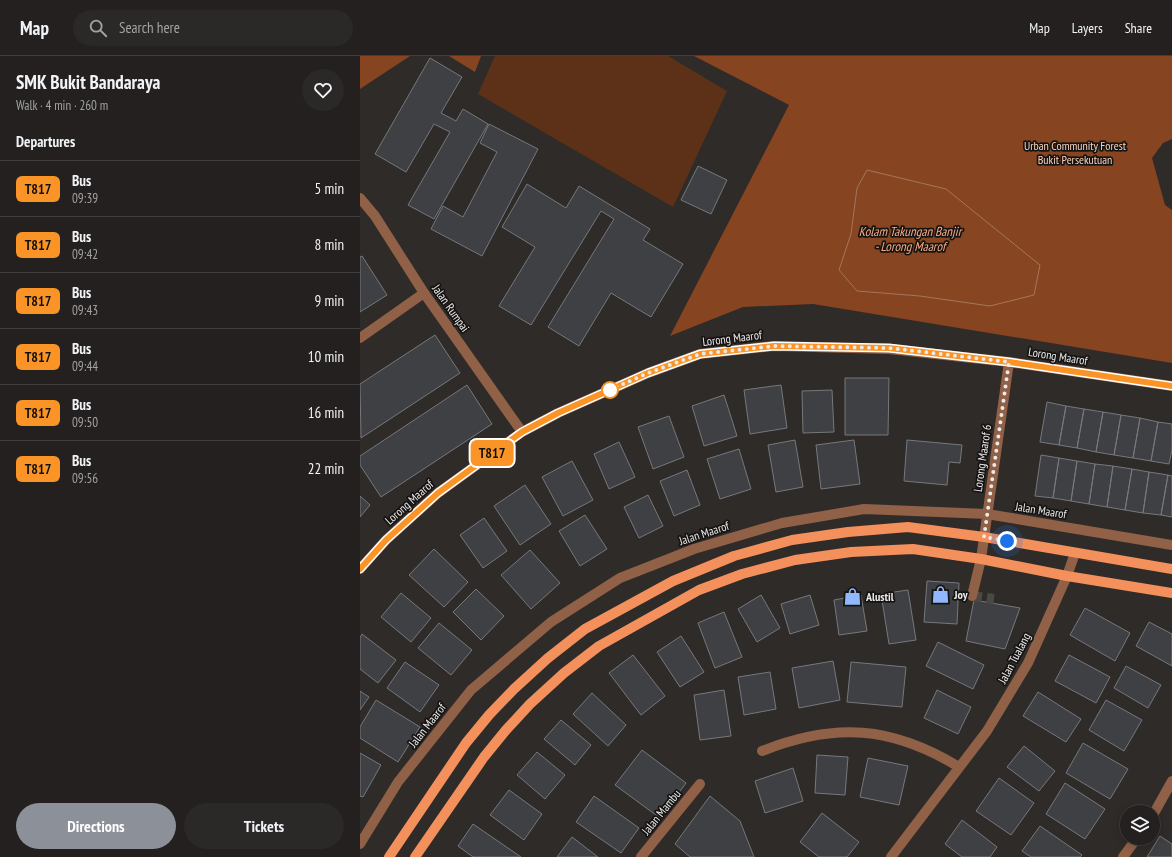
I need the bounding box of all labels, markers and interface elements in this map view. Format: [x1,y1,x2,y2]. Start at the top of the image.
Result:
search box [73,10,353,46]
text: Map [20,16,49,40]
icon: search [87,17,109,39]
text: Search here [119,18,180,37]
text: Map [1029,19,1050,37]
text: Layers [1072,19,1103,37]
text: Share [1125,19,1152,37]
button: heart [302,69,344,111]
text: SMK Bukit Bandaraya [16,70,160,94]
text: Walk · 4 min · 260 m [16,97,108,114]
text: Departures [16,132,75,151]
park label: Urban Community Forest Bukit Persekutuan [1024,138,1127,167]
text: Bus [72,171,91,190]
text: 5 min [314,179,344,198]
text: T817 [25,180,51,198]
text: 09:39 [72,190,98,207]
water label: Kolam Takungan Banjir - Lorong Maarof [859,223,964,255]
text: Bus [72,227,91,246]
text: 8 min [314,235,344,254]
text: T817 [25,236,51,254]
text: 09:42 [72,246,98,263]
street label: Jalan Rumpai [429,281,473,335]
text: Bus [72,283,91,302]
text: 9 min [314,291,344,310]
text: T817 [25,292,51,310]
text: 09:43 [72,302,98,319]
street label: Lorong Maarof [701,327,763,349]
text: Bus [72,339,91,358]
street label: Lorong Maarof [1027,344,1090,368]
text: 10 min [308,347,344,366]
text: T817 [25,348,51,366]
text: 09:44 [72,358,98,375]
unlabelled marker [601,381,619,399]
text: Bus [72,395,91,414]
text: 16 min [308,403,344,422]
text: T817 [25,404,51,422]
text: 09:50 [72,414,98,431]
street label: Lorong Maarof 6 [970,423,994,493]
line badge: T817 [464,440,520,466]
text: T817 [479,444,505,462]
text: Bus [72,451,91,470]
text: 22 min [308,459,344,478]
text: T817 [25,460,51,478]
text: 09:56 [72,470,98,487]
street label: Lorong Maarof [382,476,437,528]
street label: Jalan Maarof [1013,498,1069,522]
street label: Jalan Maarof [676,518,732,548]
your location [997,531,1017,551]
shop icon: Joy [931,584,951,604]
shop icon: Alustil [843,586,863,606]
place label: Joy [953,587,968,602]
place label: Alustil [865,589,894,604]
street label: Jalan Tualang [994,630,1034,687]
street label: Jalan Maarof [405,699,449,751]
street label: Jalan Mambu [638,786,684,838]
button: Directions [16,803,176,849]
button: Tickets [184,803,344,849]
map controls [1120,805,1160,845]
button: layers [1120,805,1160,845]

